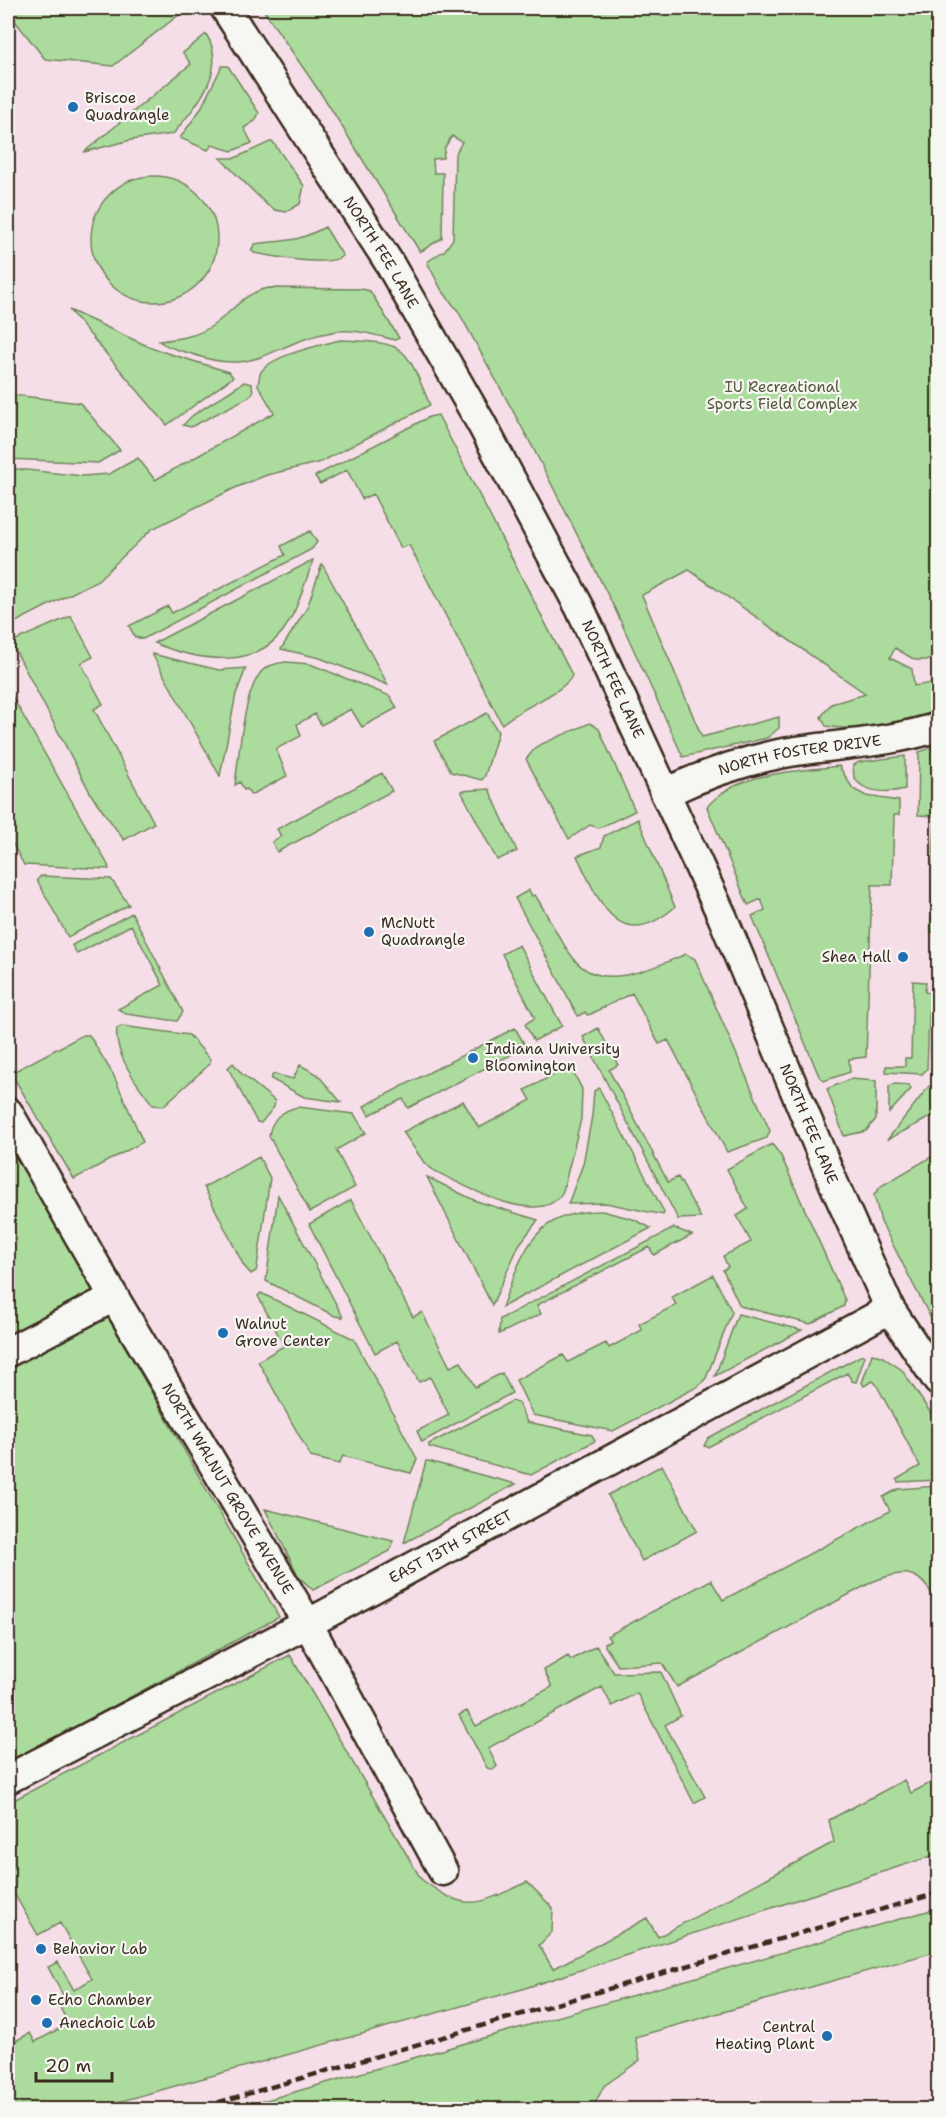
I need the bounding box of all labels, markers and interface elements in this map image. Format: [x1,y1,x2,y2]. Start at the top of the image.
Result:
place label: Briscoe Quadrangle [85,88,169,125]
marker: Briscoe Quadrangle [66,100,80,114]
street label: NORTH FEE LANE [339,192,423,312]
park label: IU Recreational Sports Field Complex [707,377,857,414]
street label: NORTH FEE LANE [577,617,649,742]
street label: NORTH FOSTER DRIVE [716,730,883,780]
place label: McNutt Quadrangle [381,913,465,950]
marker: McNutt Quadrangle [362,925,376,939]
place label: Shea Hall [822,947,891,967]
marker: Shea Hall [896,950,910,964]
place label: Indiana University Bloomington [485,1039,620,1076]
marker: Indiana University Bloomington [466,1051,480,1065]
street label: NORTH FEE LANE [775,1061,843,1187]
place label: Walnut Grove Center [235,1314,331,1351]
marker: Walnut Grove Center [216,1326,230,1340]
street label: NORTH WALNUT GROVE AVENUE [157,1379,298,1598]
street label: EAST 13TH STREET [385,1505,516,1588]
place label: Behavior Lab [53,1939,147,1959]
marker: Behavior Lab [34,1942,48,1956]
place label: Echo Chamber [48,1990,152,2010]
marker: Echo Chamber [29,1993,43,2007]
place label: Anechoic Lab [59,2013,156,2033]
marker: Anechoic Lab [40,2016,54,2030]
place label: Central Heating Plant [715,2017,815,2054]
marker: Central Heating Plant [820,2029,834,2043]
scale bar [36,2045,112,2083]
text: 20 m [45,2054,91,2078]

